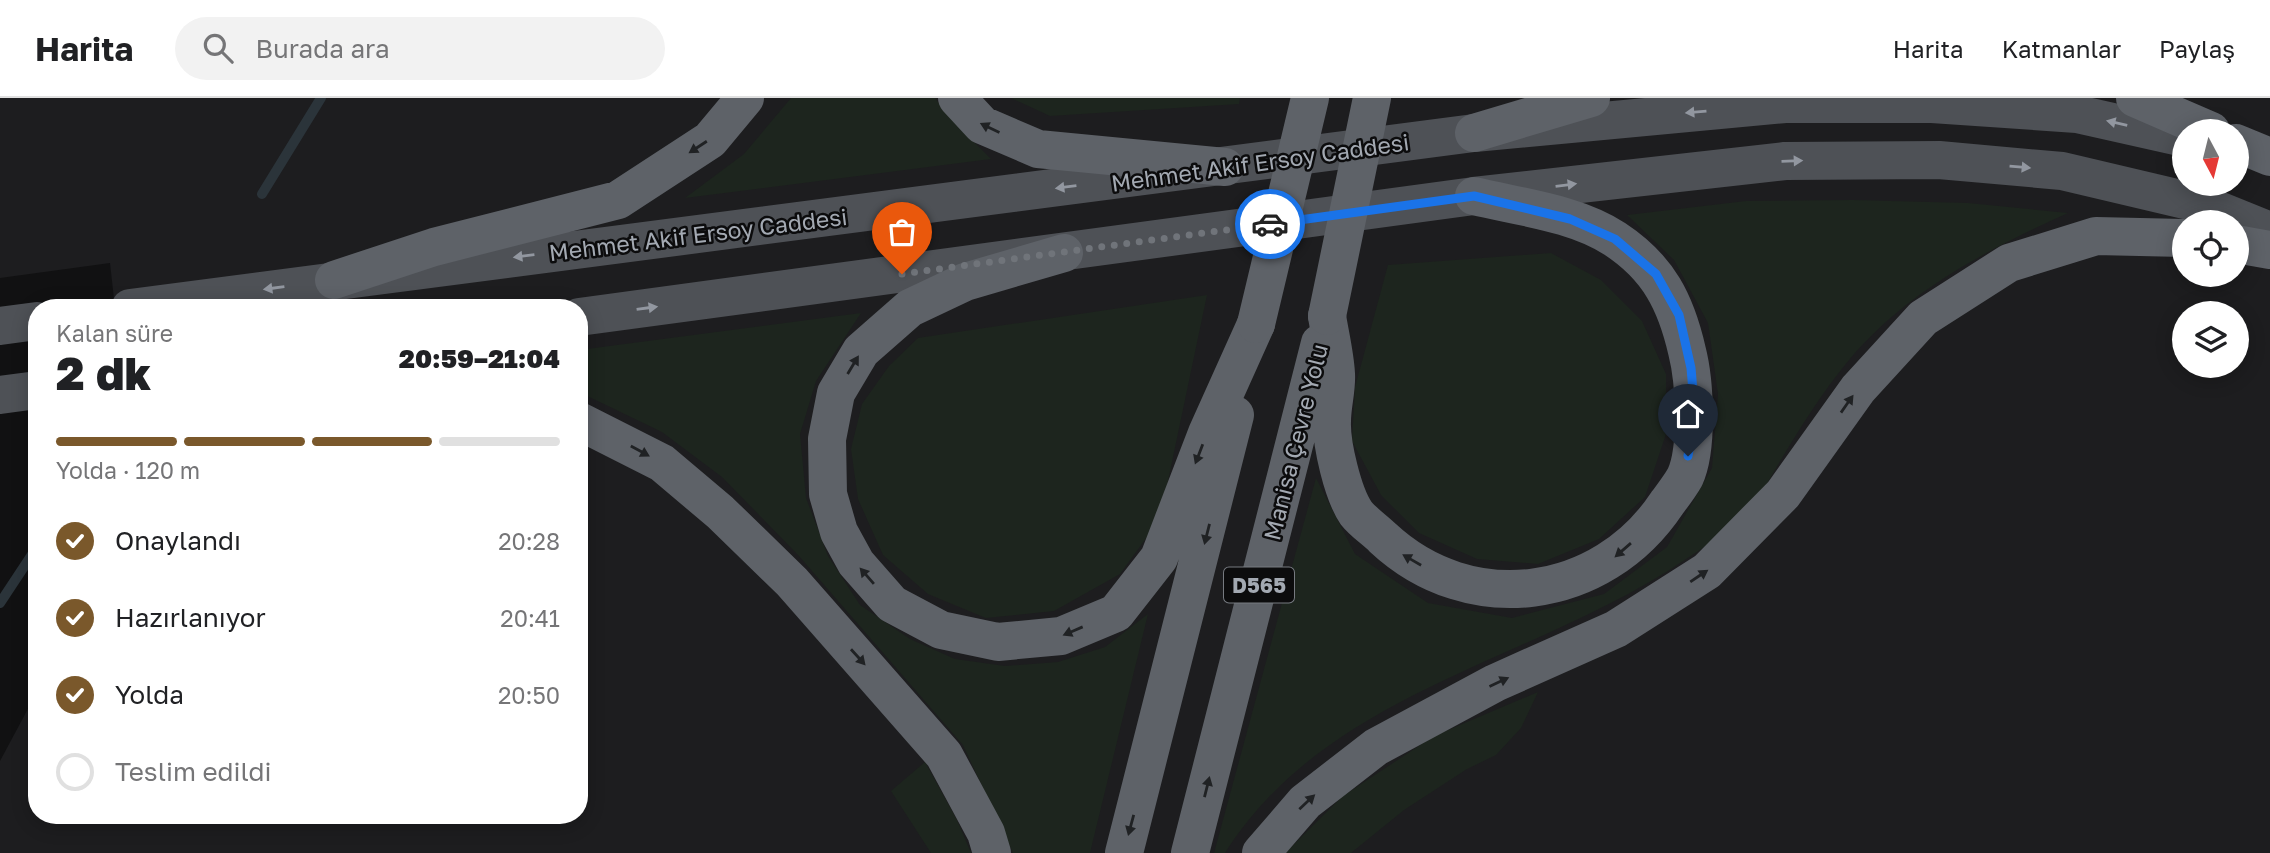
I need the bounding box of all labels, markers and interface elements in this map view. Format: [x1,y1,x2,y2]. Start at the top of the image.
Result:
search box [175,17,665,80]
text: Harita [35,29,133,68]
icon: search [199,29,237,67]
text: Burada ara [255,33,390,64]
text: Harita [1893,34,1964,63]
text: Katmanlar [2002,34,2121,63]
text: Paylaş [2159,34,2235,63]
one-way arrow [1684,107,1706,118]
one-way arrow [2106,118,2128,129]
north arrow [2172,119,2249,196]
map controls [2172,119,2249,378]
one-way arrow [980,122,1000,134]
street label: Mehmet Akif Ersoy Caddesi [1109,127,1411,197]
one-way arrow [689,140,708,153]
one-way arrow [1782,156,1804,167]
one-way arrow [2009,162,2031,173]
one-way arrow [1555,179,1577,190]
one-way arrow [1055,182,1077,193]
courier [1235,189,1305,259]
street label: Mehmet Akif Ersoy Caddesi [547,202,849,266]
pin [872,202,932,274]
icon: car [1251,205,1289,243]
button: locate [2172,210,2249,287]
icon: bag [883,213,921,251]
one-way arrow [513,251,535,262]
one-way arrow [263,283,285,294]
button: layers [2172,301,2249,378]
one-way arrow [636,303,658,314]
text: Kalan süre [56,319,173,347]
street label: Manisa Çevre Yolu [1257,341,1333,543]
text: 20:59–21:04 [399,343,560,374]
text: 2 dk [56,345,151,400]
one-way arrow [847,355,859,374]
pin [1658,384,1718,456]
icon: home [1669,395,1707,433]
one-way arrow [1840,395,1854,413]
one-way arrow [1193,443,1204,464]
one-way arrow [631,445,650,457]
text: Yolda · 120 m [56,456,200,484]
icon: check [56,522,94,560]
one-way arrow [1201,523,1212,545]
text: Onaylandı [115,525,241,556]
text: 20:28 [498,527,560,555]
one-way arrow [1615,542,1632,557]
one-way arrow [1402,554,1422,566]
one-way arrow [860,568,876,585]
road number: D565 [1224,568,1294,602]
one-way arrow [1690,569,1708,583]
icon: check [56,599,94,637]
text: Hazırlanıyor [115,602,266,633]
text: 20:41 [500,604,560,632]
one-way arrow [1063,626,1084,637]
one-way arrow [850,648,866,666]
icon: check [56,676,94,714]
one-way arrow [1489,676,1509,688]
text: Yolda [115,679,184,710]
text: 20:50 [498,681,560,709]
text: Teslim edildi [115,756,272,787]
one-way arrow [1202,776,1213,798]
one-way arrow [1298,795,1315,811]
one-way arrow [1125,814,1136,836]

